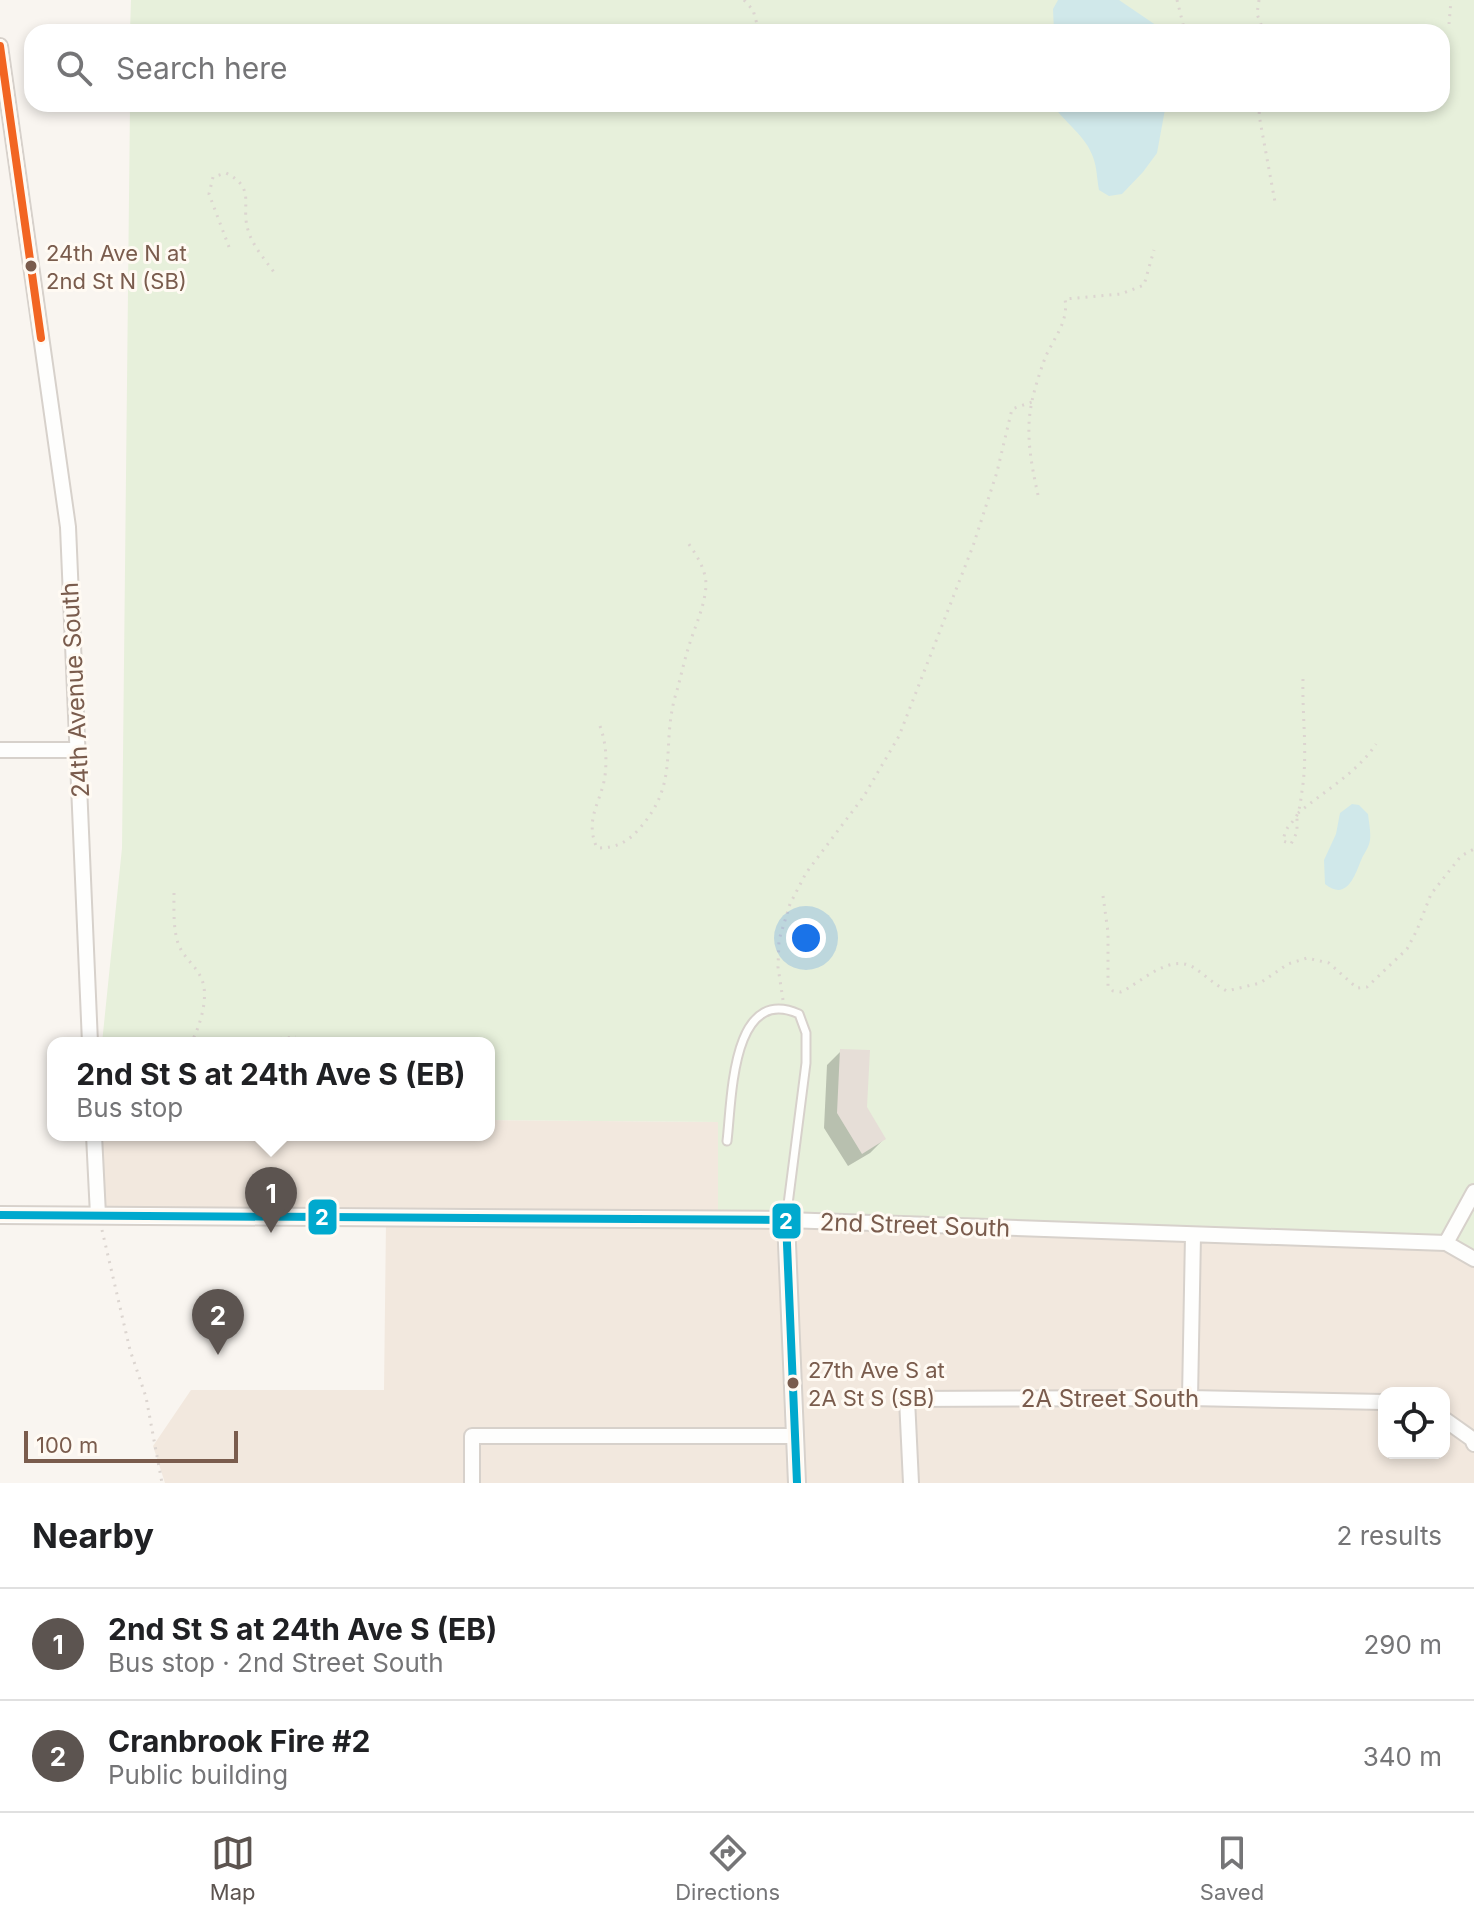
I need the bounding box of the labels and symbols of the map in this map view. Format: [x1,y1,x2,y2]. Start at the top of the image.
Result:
place label: 24th Ave N at 2nd St N (SB) [46,240,187,294]
marker: 24th Ave N at 2nd St N (SB) [23,258,39,274]
street label: 24th Avenue South [55,582,95,798]
your location [786,918,826,958]
pin: 1 [245,1167,297,1233]
line badge: 2 [307,1198,338,1236]
line badge: 2 [771,1202,802,1240]
text: 2 [315,1204,329,1230]
street label: 2nd Street South [819,1207,1011,1243]
text: 2 [779,1208,793,1234]
pin: 2 [192,1289,244,1355]
place label: 27th Ave S at 2A St S (SB) [808,1357,945,1411]
marker: 27th Ave S at 2A St S (SB) [785,1375,801,1391]
street label: 2A Street South [1021,1384,1199,1413]
scale bar [24,1427,238,1463]

